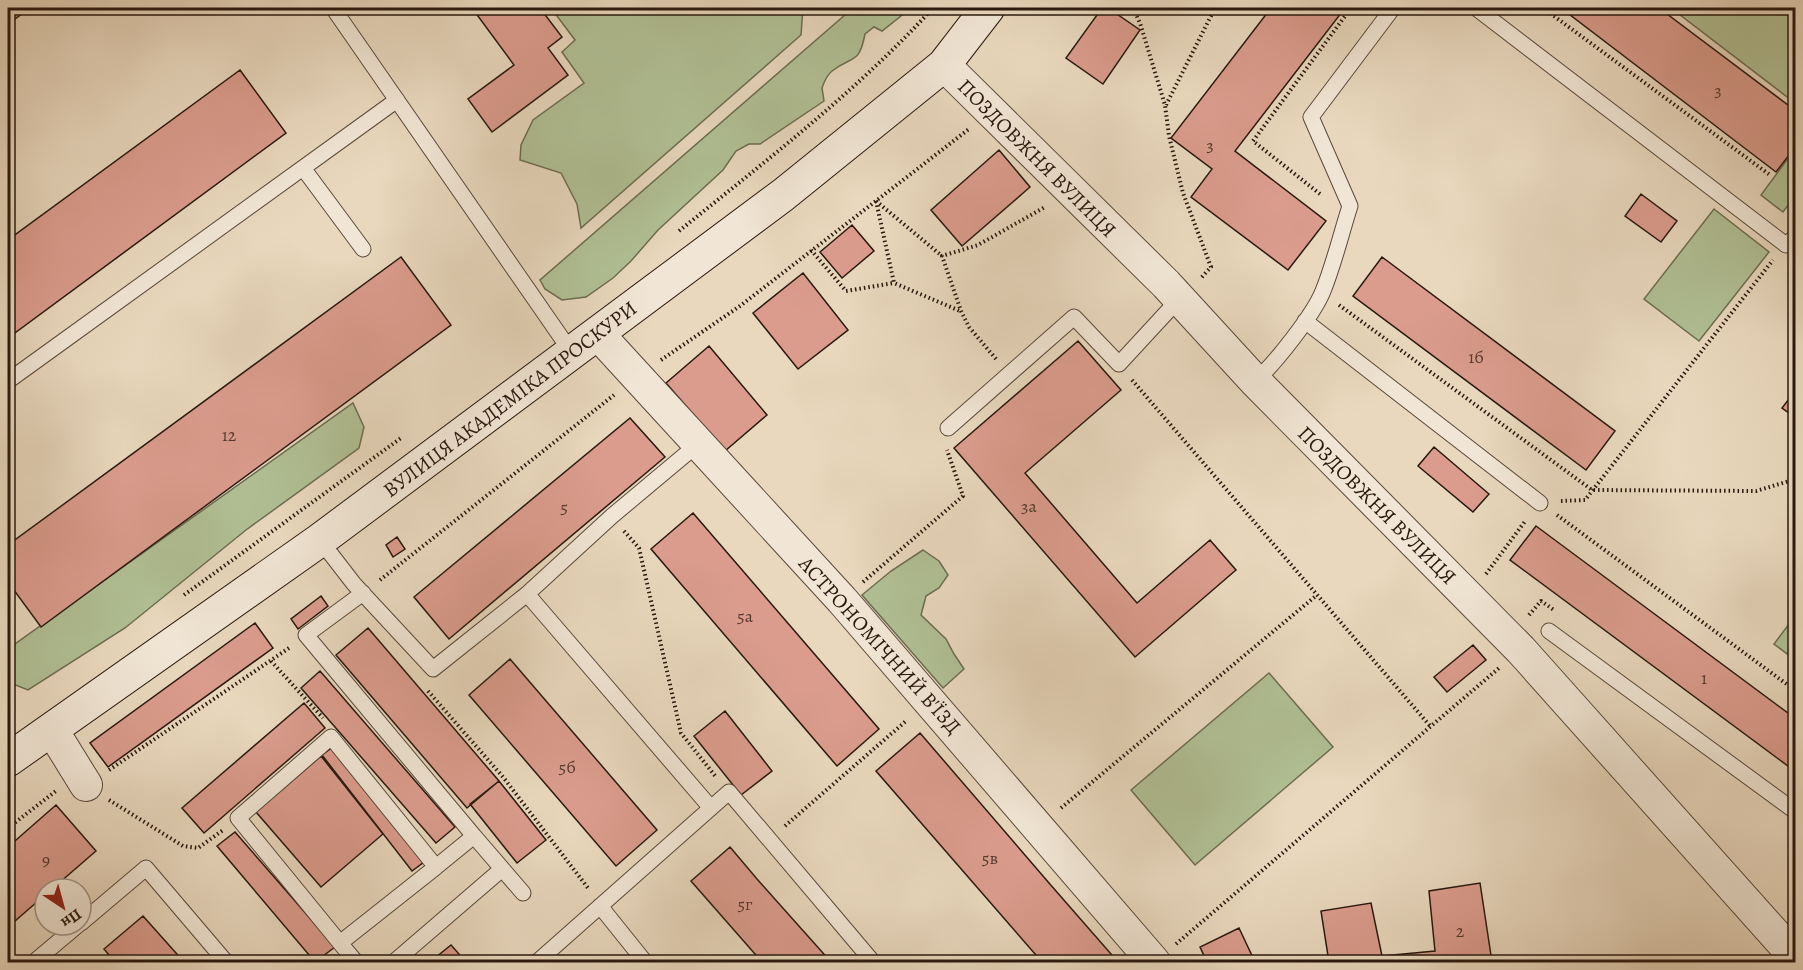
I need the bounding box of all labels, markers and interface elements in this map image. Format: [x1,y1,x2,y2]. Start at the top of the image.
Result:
street label: ПОЗДОВЖНЯ ВУЛИЦЯ [952,73,1122,243]
house number: 3 [1714,78,1722,102]
house number: 3 [1206,133,1214,157]
street label: ВУЛИЦЯ АКАДЕМІКА ПРОСКУРИ [377,294,643,504]
house number: 1б [1468,345,1484,369]
street label: ПОЗДОВЖНЯ ВУЛИЦЯ [1292,420,1462,590]
house number: 12 [222,423,237,447]
house number: 3а [1021,494,1038,518]
house number: 5 [560,495,568,519]
street label: АСТРОНОМІЧНИЙ В'ЇЗД [792,549,967,740]
house number: 5а [737,604,754,628]
house number: 1 [1701,666,1707,690]
house number: 5б [558,755,576,779]
house number: 5в [982,846,998,870]
house number: 9 [42,848,50,872]
north arrow [33,877,93,937]
house number: 5г [737,892,753,916]
text: Пн [56,903,86,933]
house number: 2 [1456,919,1465,943]

